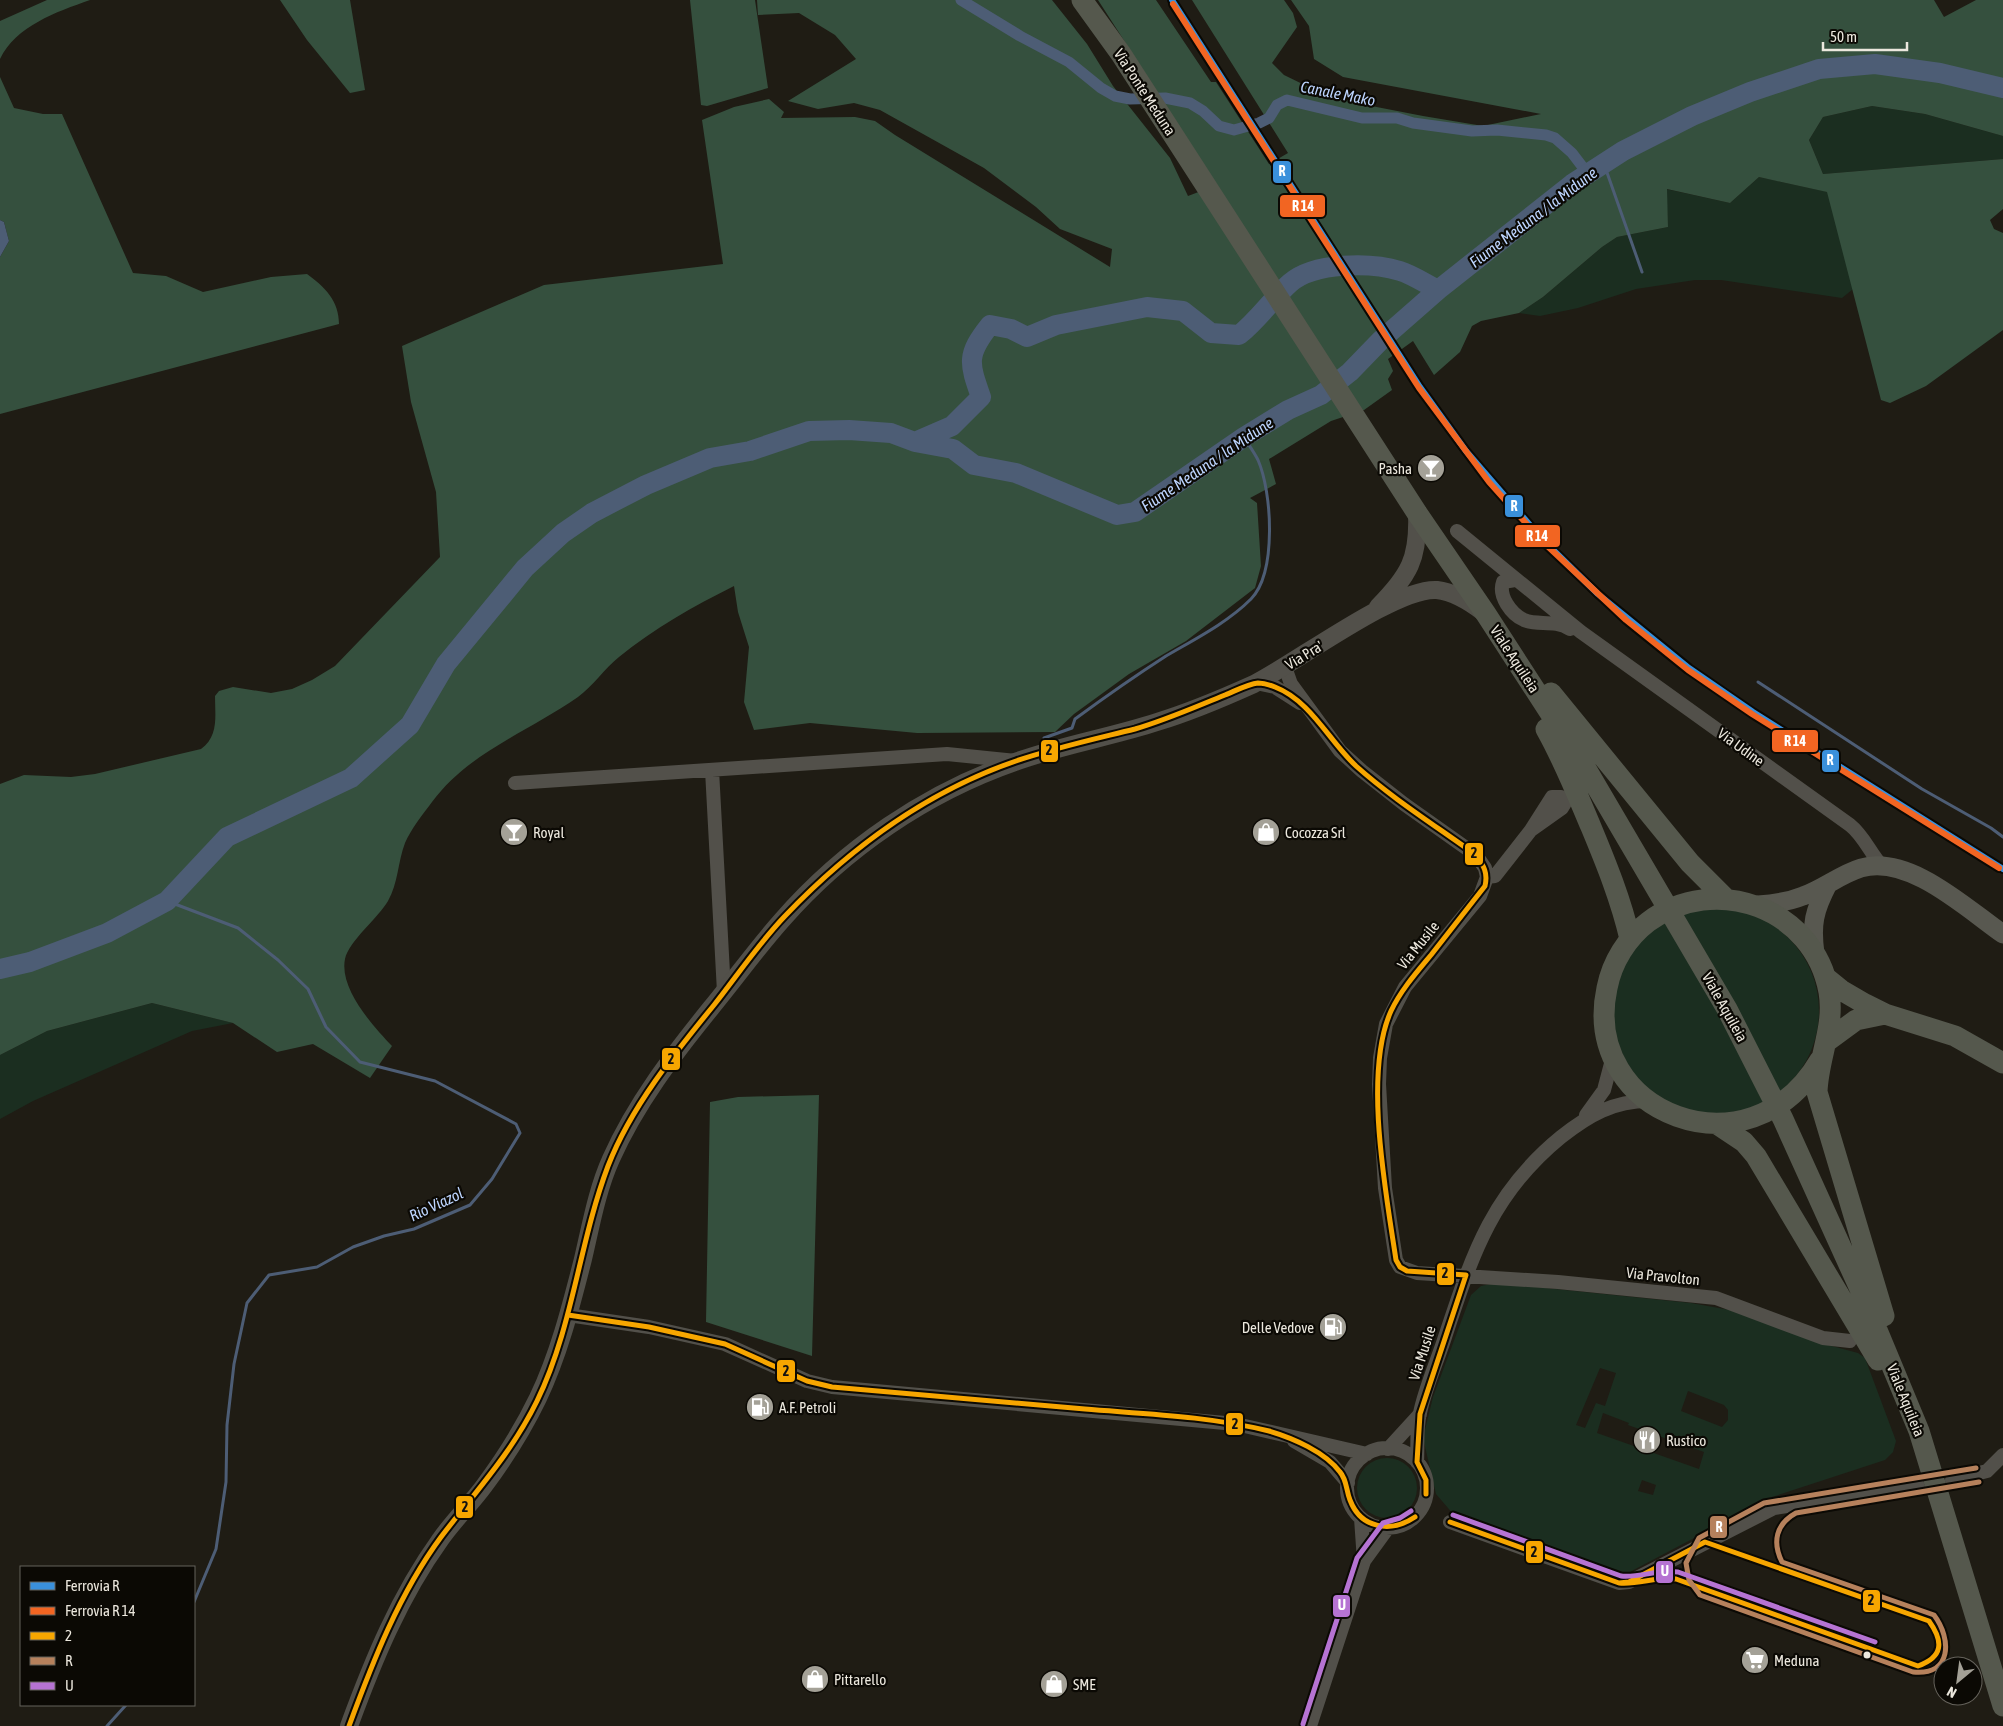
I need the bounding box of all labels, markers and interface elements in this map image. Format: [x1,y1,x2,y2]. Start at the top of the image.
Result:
scale bar [1823,20,1907,52]
text: 50 m [1830,28,1857,45]
street label: Via Ponte Meduna [1111,46,1179,138]
water label: Canale Mako [1299,77,1377,109]
line badge: R [1272,160,1292,184]
text: R [1279,163,1286,179]
water label: Fiume Meduna / la Midune [1466,163,1600,271]
line badge: R 14 [1279,194,1326,218]
text: R 14 [1292,198,1314,214]
water label: Fiume Meduna / la Midune [1138,413,1276,515]
bar icon: Pasha [1416,453,1446,483]
place label: Pasha [1378,460,1412,477]
line badge: R [1504,494,1524,518]
text: R [1511,498,1518,514]
line badge: R 14 [1514,524,1561,548]
text: R 14 [1526,528,1548,544]
street label: Viale Aquileia [1487,622,1543,696]
street label: Via Pra' [1282,637,1326,673]
street label: Via Udine [1714,724,1768,770]
line badge: R 14 [1771,729,1819,753]
text: R 14 [1784,733,1806,749]
line badge: 2 [1040,739,1059,763]
text: 2 [1046,742,1053,758]
line badge: R [1821,749,1840,773]
text: R [1827,752,1834,768]
bar icon: Royal [499,817,529,847]
shop icon: Cocozza Srl [1251,817,1281,847]
place label: Royal [533,824,564,841]
place label: Cocozza Srl [1285,824,1346,841]
line badge: 2 [1464,842,1484,866]
text: 2 [1471,845,1478,861]
street label: Via Musile [1394,918,1443,972]
street label: Viale Aquileia [1699,969,1751,1045]
line badge: 2 [661,1047,681,1071]
text: 2 [668,1051,675,1067]
water label: Rio Viazol [406,1184,466,1224]
line badge: 2 [1436,1262,1455,1286]
street label: Via Pravolton [1625,1264,1701,1288]
text: 2 [1442,1265,1449,1281]
fuel station icon: Delle Vedove [1318,1312,1348,1342]
place label: Delle Vedove [1242,1319,1314,1336]
street label: Via Musile [1405,1323,1439,1383]
line badge: 2 [776,1359,796,1383]
street label: Viale Aquileia [1884,1361,1928,1439]
text: 2 [783,1363,790,1379]
fuel station icon: A.F. Petroli [745,1392,775,1422]
place label: A.F. Petroli [779,1399,836,1416]
line badge: 2 [1225,1412,1244,1436]
text: 2 [1232,1416,1239,1432]
restaurant icon: Rustico [1632,1425,1662,1455]
place label: Rustico [1666,1432,1706,1449]
line badge: 2 [455,1495,474,1519]
text: 2 [462,1499,469,1515]
line badge: R [1709,1515,1728,1539]
text: R [1716,1519,1723,1535]
line badge: 2 [1525,1540,1544,1564]
text: 2 [1531,1544,1538,1560]
line badge: U [1655,1560,1674,1584]
text: U [1661,1563,1669,1579]
legend [20,1566,195,1706]
text: Ferrovia R [65,1577,120,1594]
line badge: 2 [1862,1589,1881,1613]
text: 2 [1868,1592,1875,1608]
line badge: U [1332,1594,1351,1618]
text: U [1338,1597,1346,1613]
text: Ferrovia R 14 [65,1602,136,1619]
text: 2 [65,1627,72,1644]
supermarket icon: Meduna [1740,1645,1770,1675]
unlabelled marker [1862,1650,1872,1660]
text: R [65,1652,73,1669]
place label: Meduna [1774,1652,1819,1669]
north arrow [1933,1656,1983,1706]
shop icon: Pittarello [800,1664,830,1694]
shop icon: SME [1039,1669,1069,1699]
place label: Pittarello [834,1671,886,1688]
place label: SME [1073,1676,1096,1693]
text: U [65,1677,74,1694]
text: N [1944,1683,1959,1701]

